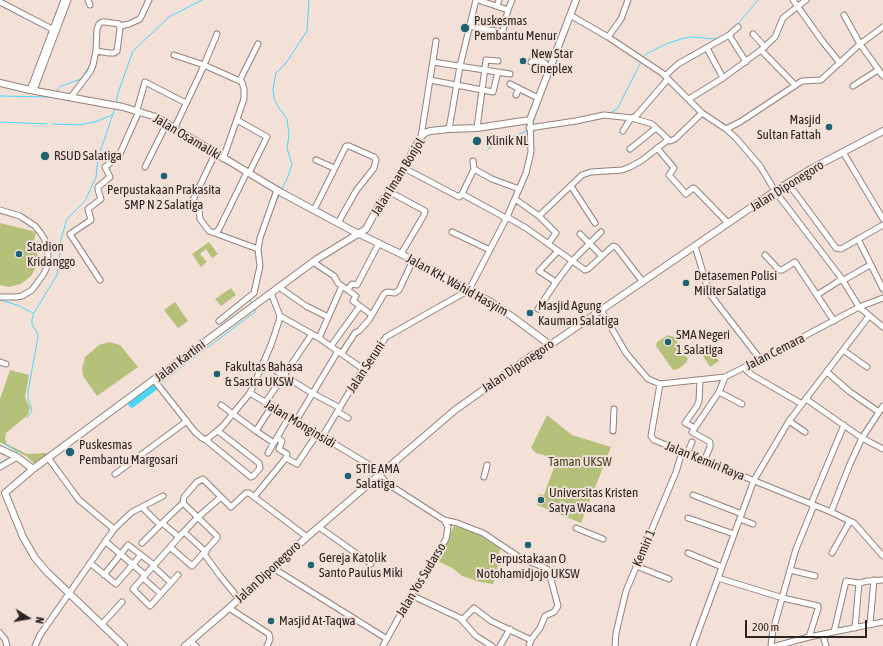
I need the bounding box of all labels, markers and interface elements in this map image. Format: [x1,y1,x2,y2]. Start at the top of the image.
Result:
place label: Puskesmas Pembantu Menur [474,13,557,44]
marker: Puskesmas Pembantu Menur [459,22,471,34]
place label: New Star Cineplex [531,46,573,77]
marker: New Star Cineplex [518,56,528,66]
street label: Jalan Osamaliki [150,111,224,163]
place label: Masjid Sultan Fattah [757,112,821,143]
marker: Masjid Sultan Fattah [824,122,834,132]
place label: Klinik NL [486,133,528,149]
street label: Jalan Imam Bonjol [368,135,428,219]
marker: Klinik NL [471,135,483,147]
place label: RSUD Salatiga [54,148,122,164]
marker: RSUD Salatiga [39,150,51,162]
street label: Jalan Diponegoro [747,157,827,215]
marker: Perpustakaan Prakasita SMP N 2 Salatiga [159,171,169,181]
place label: Perpustakaan Prakasita SMP N 2 Salatiga [107,182,221,213]
place label: Stadion Kridanggo [27,239,75,270]
marker: Stadion Kridanggo [14,249,24,259]
street label: Jalan KH. Wahid Hasyim [403,251,511,319]
place label: Detasemen Polisi Militer Salatiga [694,268,777,299]
marker: Detasemen Polisi Militer Salatiga [681,278,691,288]
place label: Masjid Agung Kauman Salatiga [538,298,619,329]
marker: Masjid Agung Kauman Salatiga [525,308,535,318]
place label: SMA Negeri 1 Salatiga [676,327,730,358]
street label: Jalan Cemara [743,330,807,374]
street label: Jalan Diponegoro [479,336,557,396]
street label: Jalan Kartini [151,337,209,385]
marker: SMA Negeri 1 Salatiga [663,337,673,347]
street label: Jalan Seruni [344,338,388,396]
place label: Fakultas Bahasa & Sastra UKSW [225,359,303,390]
marker: Fakultas Bahasa & Sastra UKSW [212,369,222,379]
street label: Jalan Monginsidi [261,397,339,451]
place label: Puskesmas Pembantu Margosari [79,437,178,468]
street label: Jalan Kemiri Raya [663,438,747,484]
marker: Puskesmas Pembantu Margosari [64,446,76,458]
park label: Taman UKSW [548,454,612,470]
place label: STIE AMA Salatiga [356,461,399,492]
marker: STIE AMA Salatiga [343,471,353,481]
place label: Universitas Kristen Satya Wacana [549,485,638,516]
marker: Universitas Kristen Satya Wacana [536,495,546,505]
street label: Kemiri 1 [629,527,659,569]
street label: Jalan Diponegoro [232,538,304,606]
street label: Jalan Yos Sudarso [393,540,449,620]
marker: Perpustakaan O Notohamidjojo UKSW [523,540,533,550]
place label: Gereja Katolik Santo Paulus Miki [319,550,403,581]
place label: Perpustakaan O Notohamidjojo UKSW [476,551,580,582]
marker: Gereja Katolik Santo Paulus Miki [306,560,316,570]
north arrow [8,598,48,638]
scale bar [747,612,869,638]
place label: Masjid At-Taqwa [279,613,356,629]
text: N [33,616,46,625]
marker: Masjid At-Taqwa [266,616,276,626]
text: 200 m [752,620,779,634]

